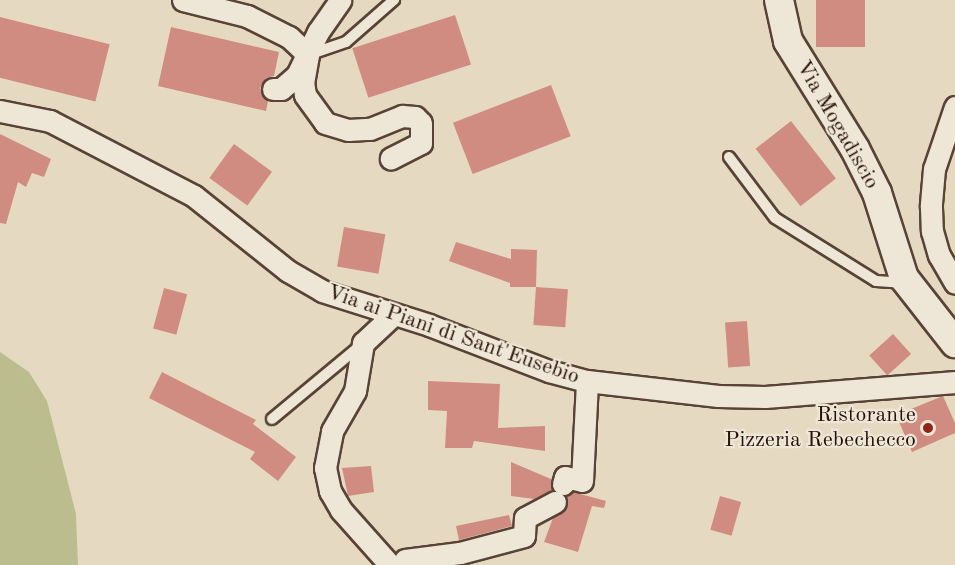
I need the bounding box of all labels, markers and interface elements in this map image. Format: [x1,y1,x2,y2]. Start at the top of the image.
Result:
street label: Via Mogadiscio [789,56,885,194]
street label: Via ai Piani di Sant'Eusebio [323,279,583,391]
place label: Ristorante Pizzeria Rebechecco [725,402,916,454]
marker: Ristorante Pizzeria Rebechecco [921,421,935,435]

